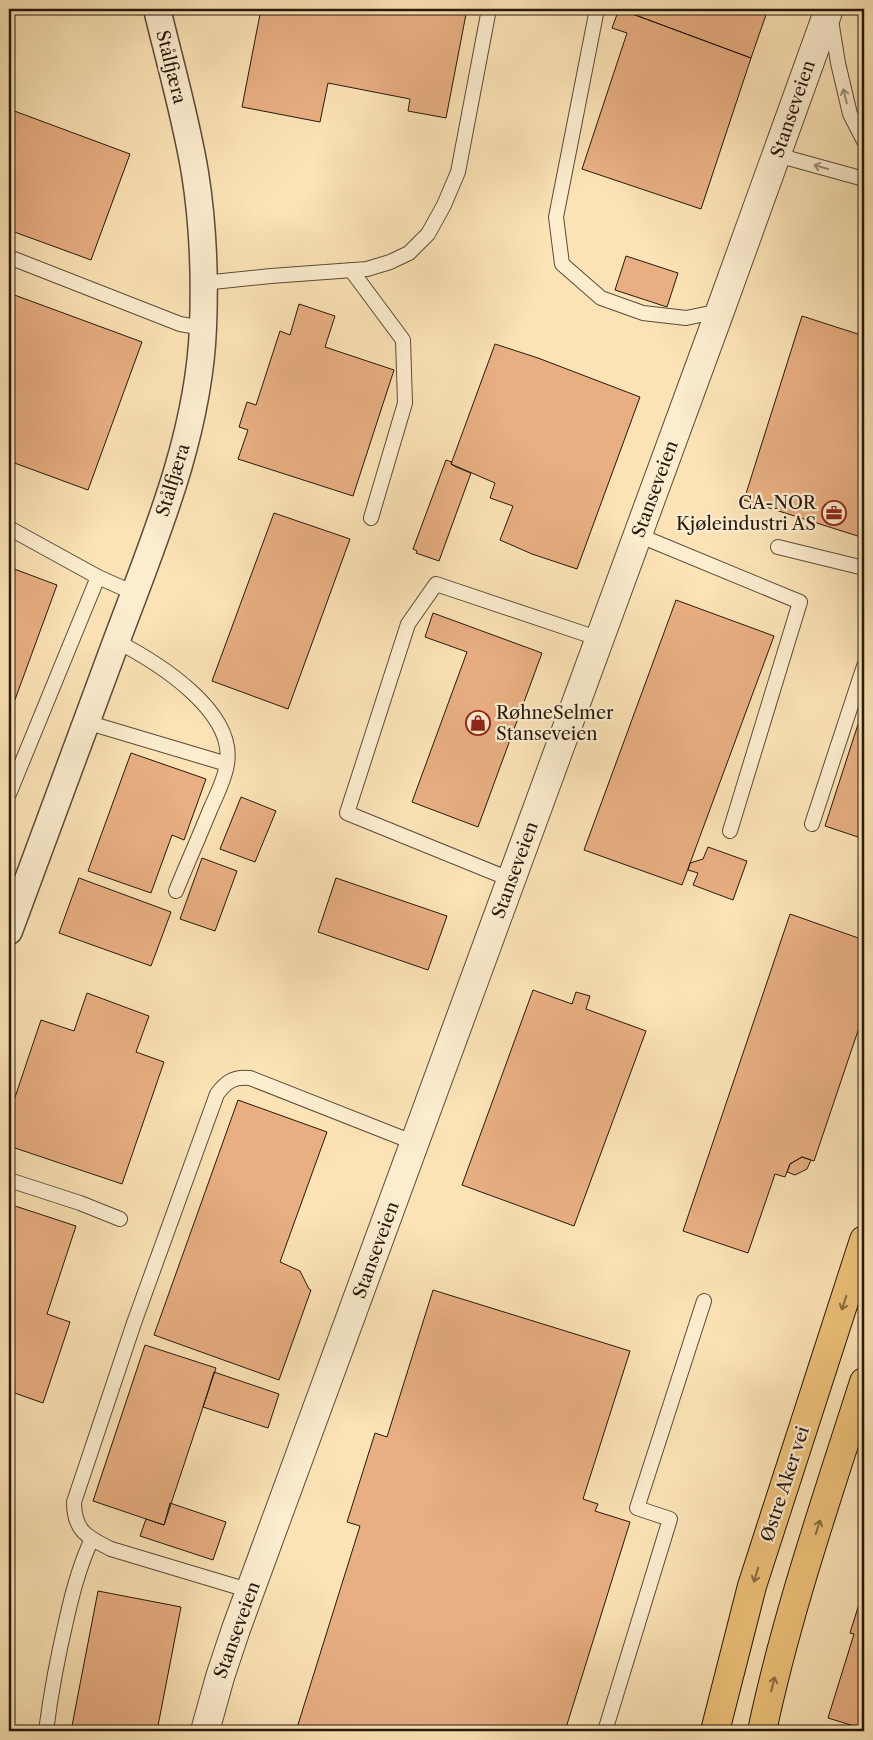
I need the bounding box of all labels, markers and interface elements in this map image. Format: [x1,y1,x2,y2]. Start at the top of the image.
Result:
street label: Stålfjæra [151,28,191,107]
street label: Stanseveien [766,57,820,161]
one-way arrow [840,89,849,105]
one-way arrow [813,162,829,172]
street label: Stanseveien [627,437,683,541]
street label: Stålfjæra [151,440,195,519]
place label: CA-NOR Kjøleindustri AS [676,492,817,535]
office icon: CA-NOR Kjøleindustri AS [821,500,847,526]
place label: RøhneSelmer Stanseveien [496,702,614,745]
shop icon: RøhneSelmer Stanseveien [465,710,491,736]
street label: Stanseveien [487,818,543,922]
street label: Stanseveien [348,1198,404,1302]
one-way arrow [839,1295,848,1311]
street label: Østre Aker vei [756,1423,814,1544]
one-way arrow [813,1520,823,1536]
one-way arrow [750,1566,760,1582]
street label: Stanseveien [209,1578,265,1682]
one-way arrow [769,1676,778,1692]

